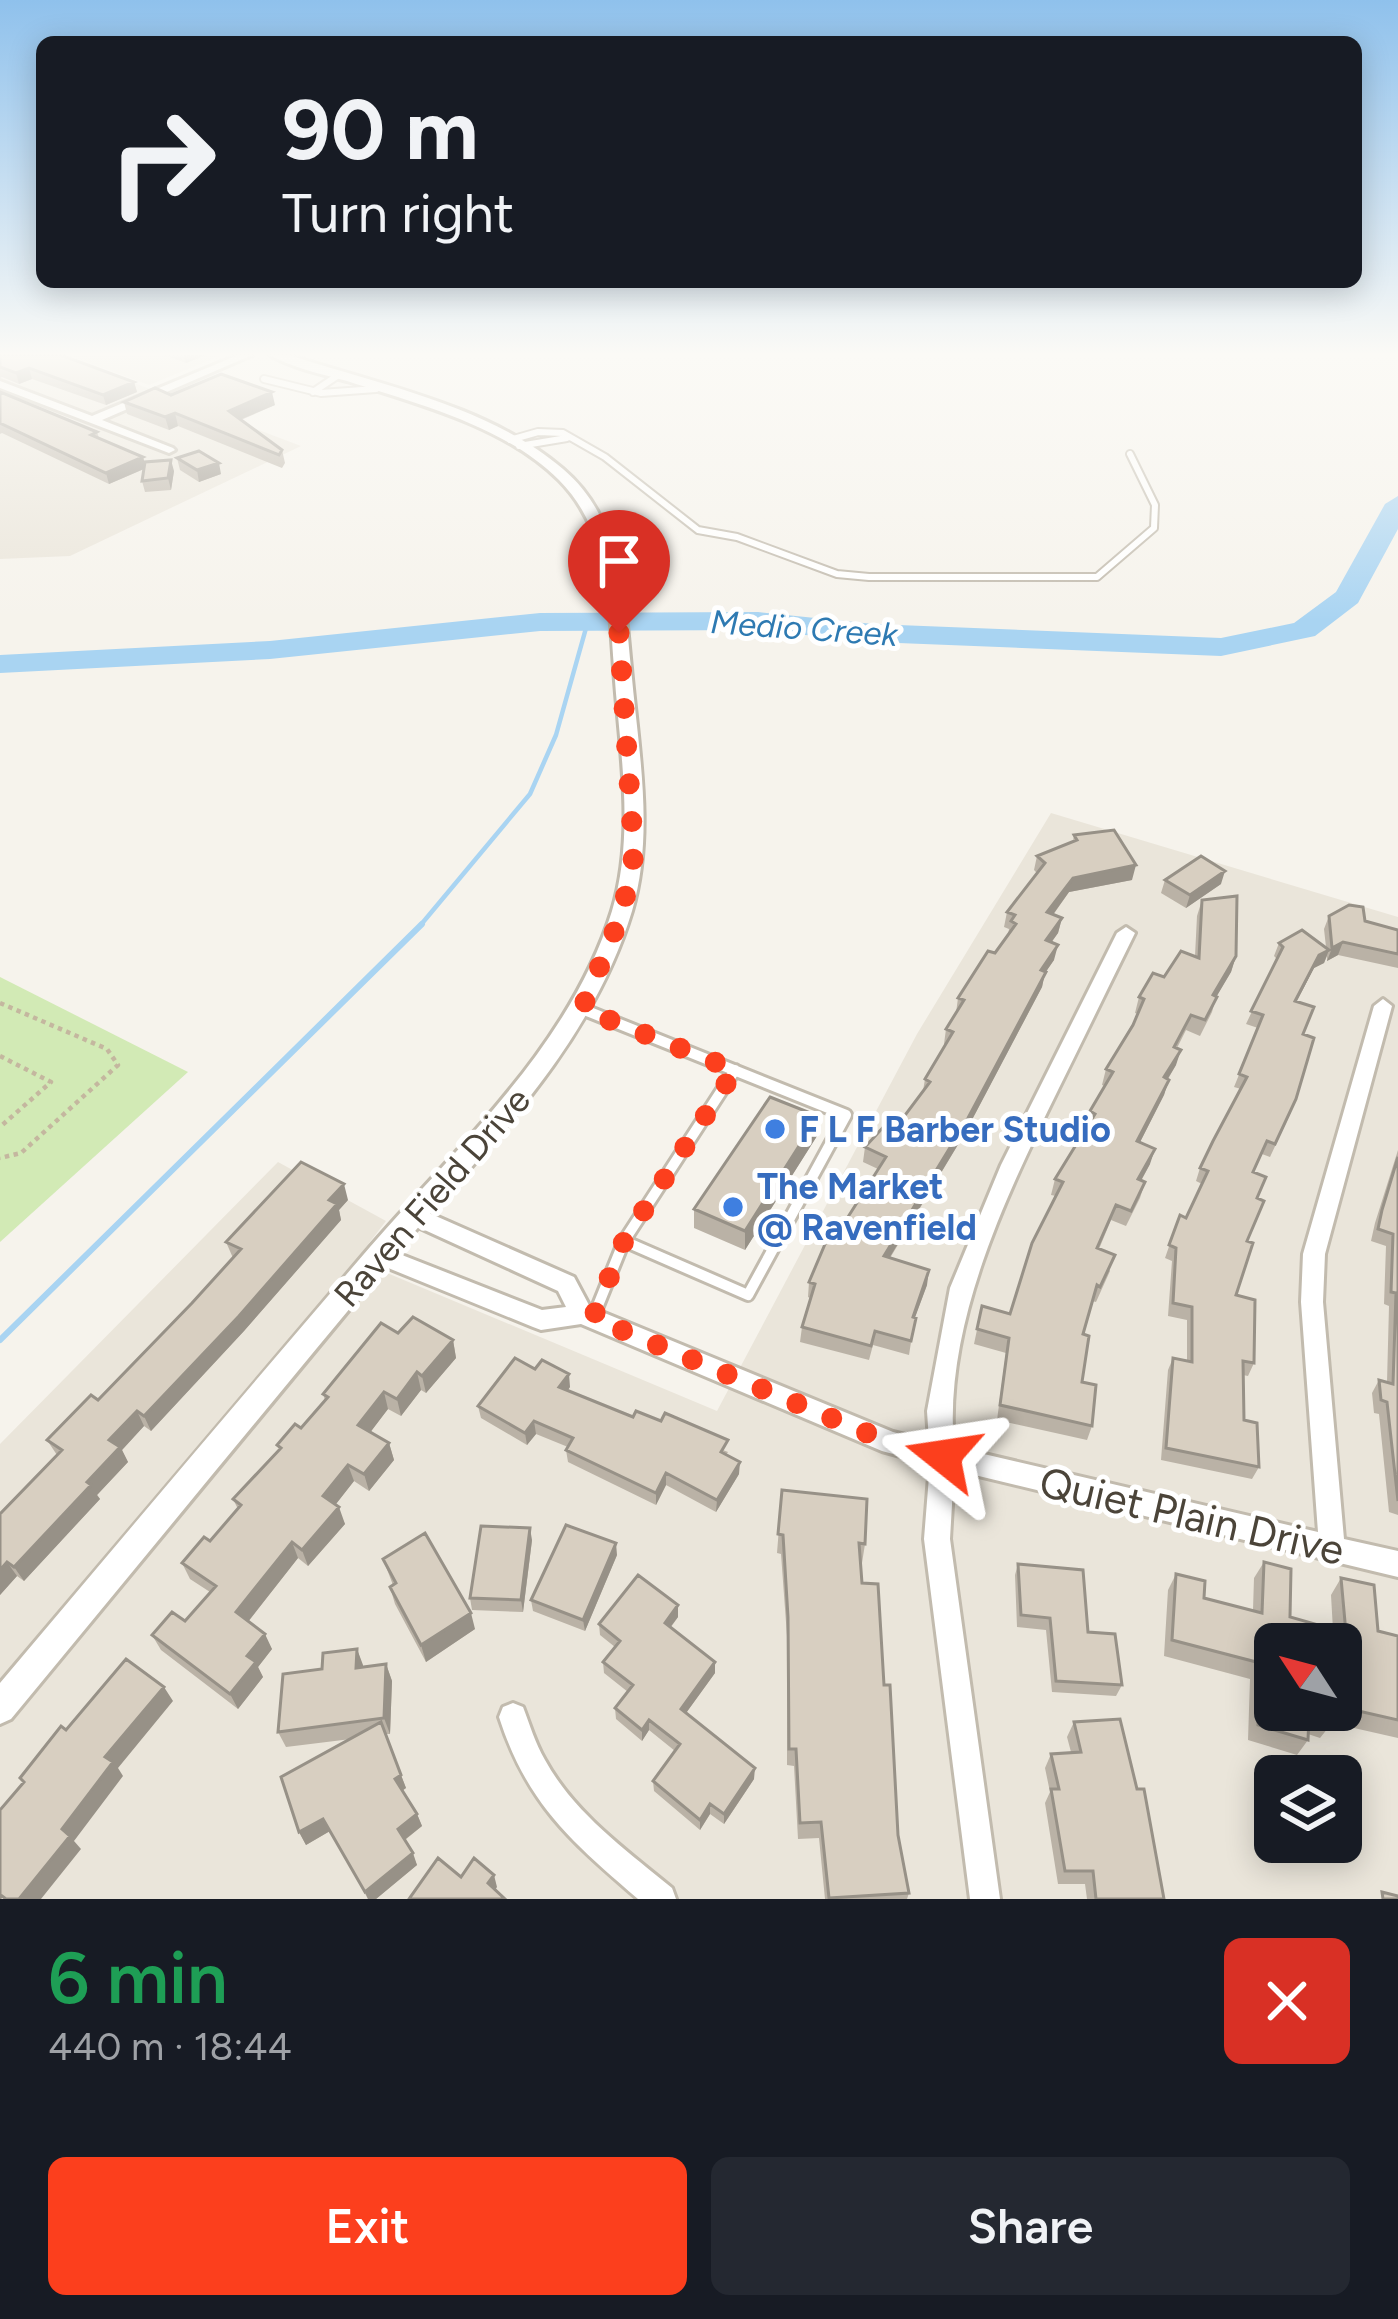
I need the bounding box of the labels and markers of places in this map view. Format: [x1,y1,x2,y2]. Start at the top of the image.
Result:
pin [568,510,670,633]
place label: F L F Barber Studio [799,1108,1111,1151]
marker: F L F Barber Studio [762,1116,788,1142]
place label: The Market @ Ravenfield [757,1165,977,1249]
marker: The Market @ Ravenfield [720,1194,746,1220]

